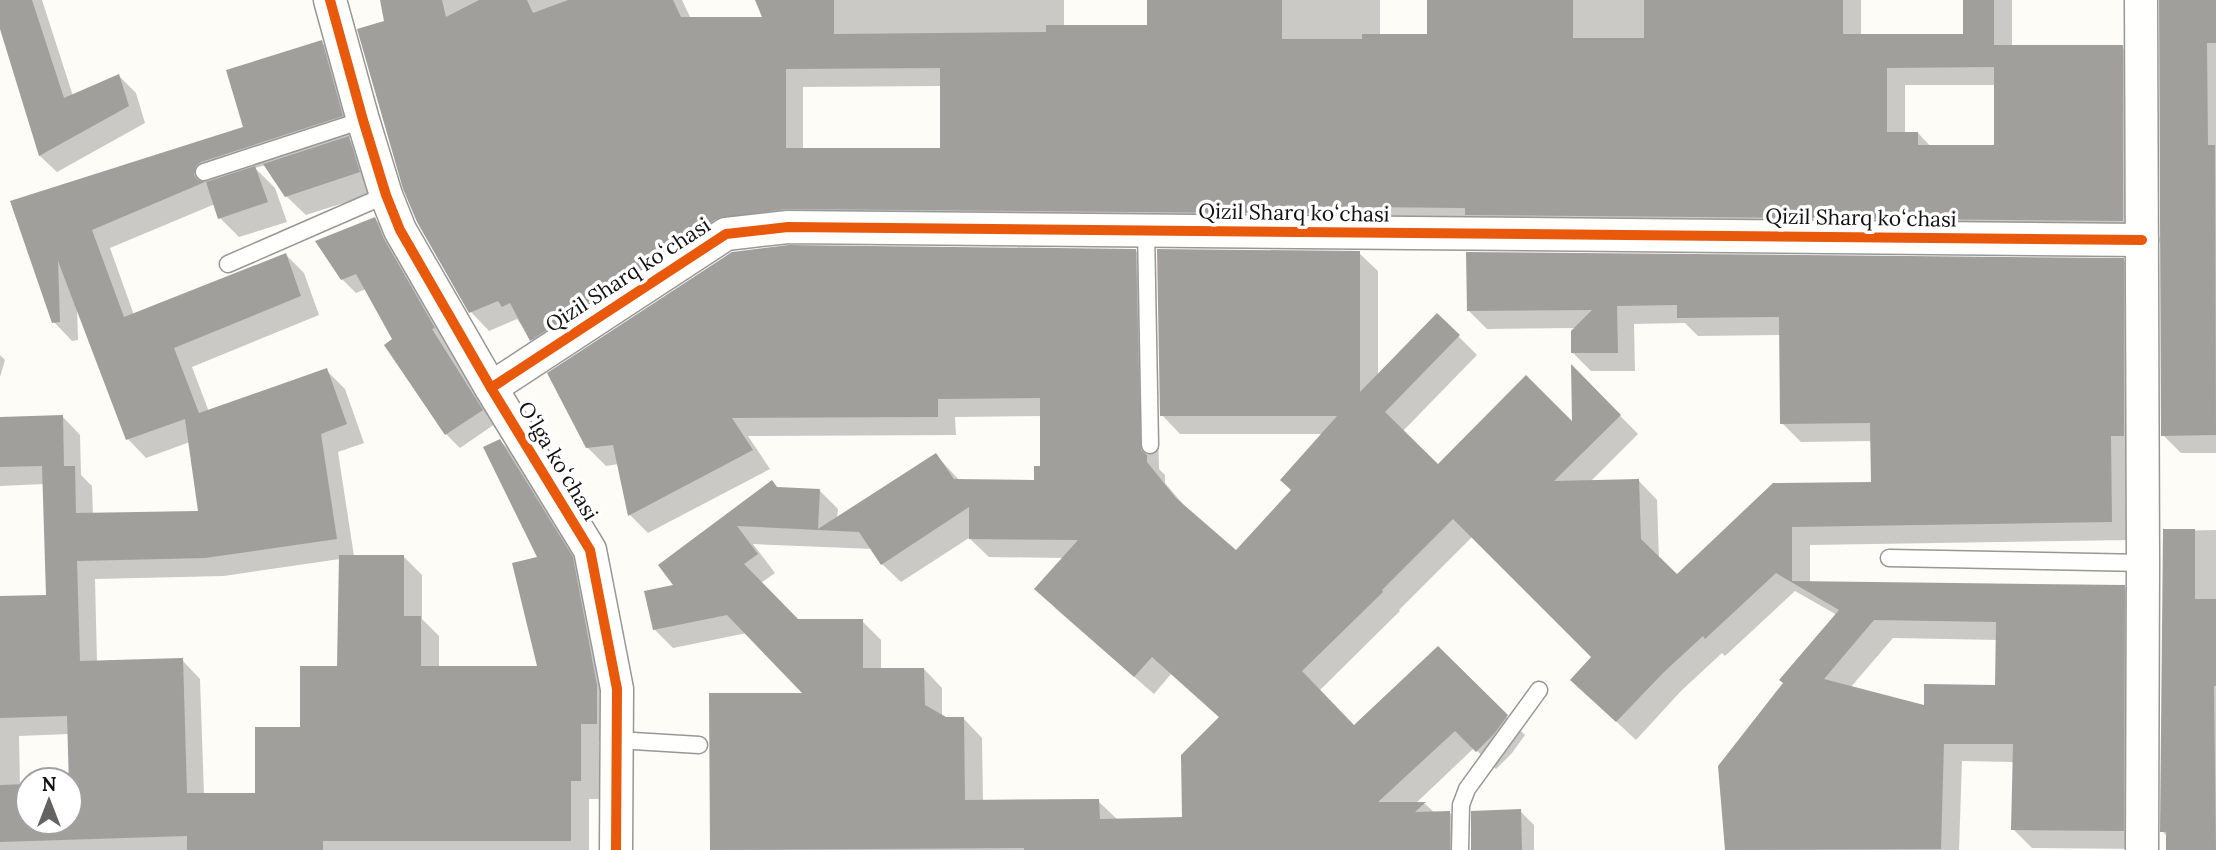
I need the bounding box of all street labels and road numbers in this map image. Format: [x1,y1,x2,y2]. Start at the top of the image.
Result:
street label: Qizil Sharq koʻchasi [1198,197,1390,228]
street label: Qizil Sharq koʻchasi [1765,202,1957,233]
street label: Qizil Sharq koʻchasi [540,211,715,338]
street label: Oʻlga koʻchasi [512,396,605,525]

